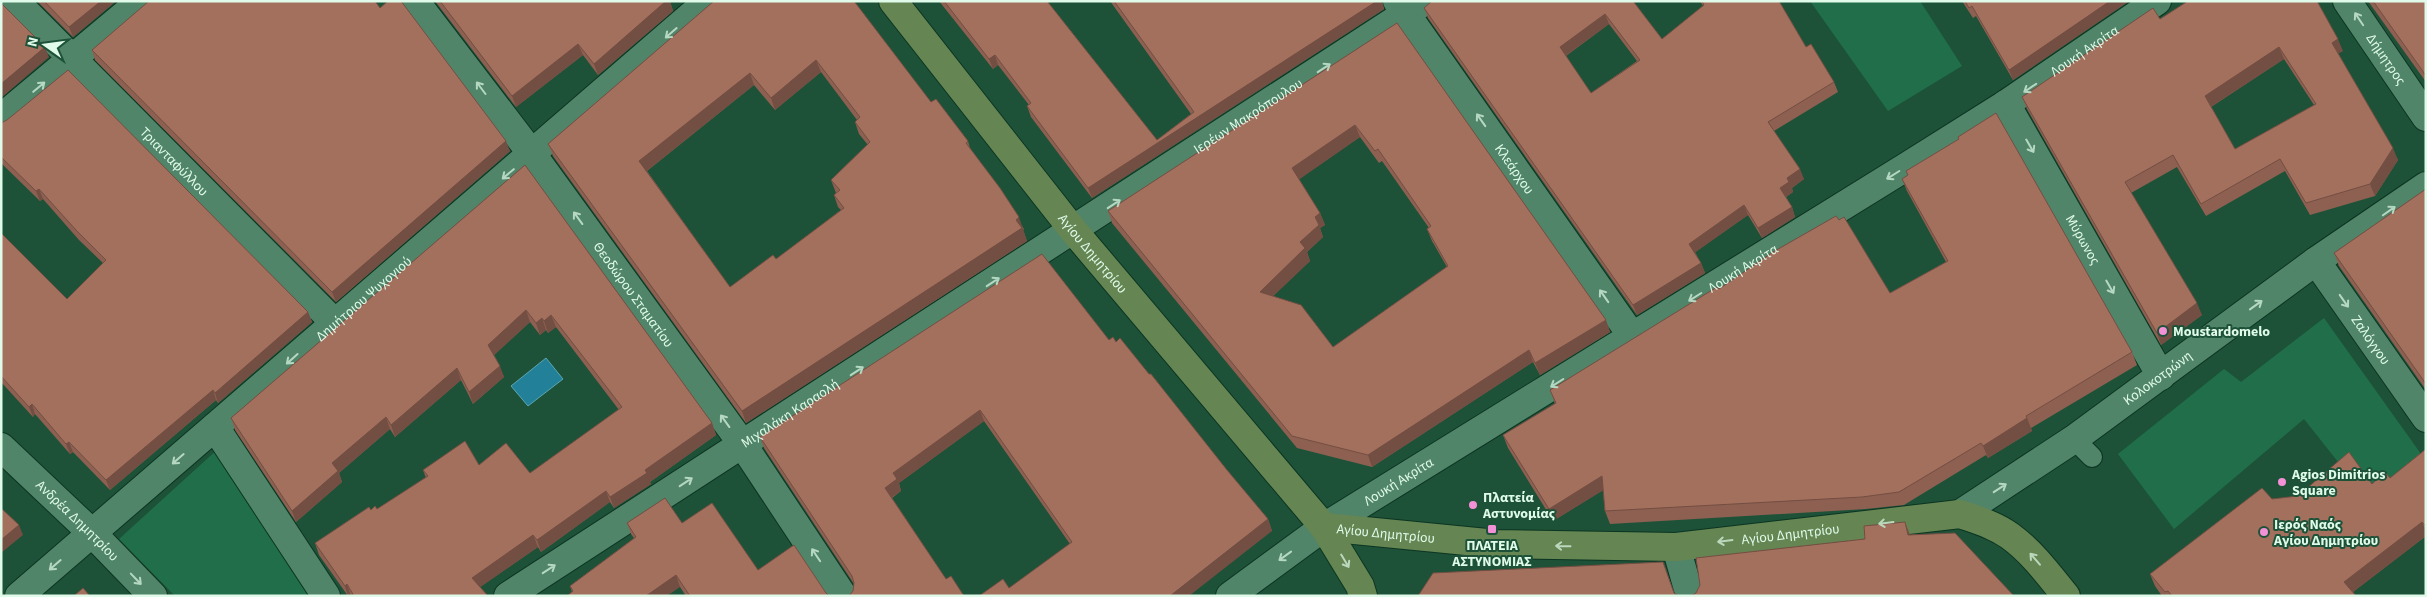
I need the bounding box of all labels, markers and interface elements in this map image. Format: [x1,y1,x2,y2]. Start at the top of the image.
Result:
one-way arrow [2354,12,2364,26]
north arrow [20,20,70,70]
street label: Λουκή Ακρίτα [2047,21,2123,82]
one-way arrow [665,27,678,38]
street label: Δήμητρος [2361,30,2410,89]
text: N [23,35,44,49]
one-way arrow [1317,63,1331,73]
street label: Ιερέων Μακρόπουλου [1190,74,1307,160]
one-way arrow [32,81,45,92]
one-way arrow [476,82,487,95]
one-way arrow [2023,83,2037,93]
one-way arrow [1476,113,1486,127]
street label: Τριανταφύλλου [135,123,212,201]
one-way arrow [2025,139,2035,153]
street label: Κλεάρχου [1489,140,1539,199]
one-way arrow [502,168,515,179]
one-way arrow [1886,170,1900,181]
one-way arrow [1106,199,1120,209]
one-way arrow [2382,206,2396,216]
street label: Αγίου Δημητρίου [1053,210,1132,298]
one-way arrow [573,211,583,225]
street label: Μύρωνος [2060,211,2105,269]
street label: Θεοδώρου Σταματίου [588,238,678,352]
street label: Λουκή Ακρίτα [1705,240,1782,298]
street label: Δημήτριου Ψυχογιού [311,252,417,347]
one-way arrow [986,277,1000,287]
one-way arrow [2106,280,2116,294]
one-way arrow [1599,290,1609,304]
one-way arrow [1689,293,1703,303]
one-way arrow [2339,294,2349,308]
one-way arrow [2249,300,2262,311]
street label: Ζαλόγγου [2346,311,2395,369]
place label: Moustardomelo [2173,322,2270,342]
marker: Moustardomelo [2157,325,2169,337]
street label: Κολοκοτρώνη [2119,346,2197,411]
one-way arrow [285,353,298,365]
one-way arrow [850,366,864,376]
street label: Μιχαλάκη Καραολή [737,375,843,453]
one-way arrow [1550,378,1564,389]
one-way arrow [720,414,730,428]
one-way arrow [172,453,185,464]
street label: Λουκή Ακρίτα [1360,453,1438,511]
place label: Agios Dimitrios Square [2291,465,2385,501]
street label: Ανδρέα Δημητρίου [31,476,123,566]
one-way arrow [679,476,693,487]
marker: Agios Dimitrios Square [2276,476,2288,488]
one-way arrow [1993,482,2007,492]
place label: Πλατεία Αστυνομίας [1482,488,1556,524]
marker: Πλατεία Αστυνομίας [1467,499,1479,511]
place label: Ιερός Ναός Αγίου Δημητρίου [2273,515,2378,551]
one-way arrow [1879,518,1895,528]
street label: Αγίου Δημητρίου [1336,519,1436,549]
street label: Αγίου Δημητρίου [1740,519,1841,550]
marker: ΠΛΑΤΕΙΑ ΑΣΤΥΝΟΜΙΑΣ [1486,523,1498,535]
marker: Ιερός Ναός Αγίου Δημητρίου [2258,526,2270,538]
place label: ΠΛΑΤΕΙΑ ΑΣΤΥΝΟΜΙΑΣ [1451,536,1532,572]
one-way arrow [1717,536,1733,546]
one-way arrow [1555,542,1571,551]
one-way arrow [811,548,821,562]
one-way arrow [1278,551,1292,561]
one-way arrow [2029,552,2040,565]
one-way arrow [1339,554,1350,568]
one-way arrow [49,559,62,570]
one-way arrow [542,564,556,574]
one-way arrow [130,573,142,585]

